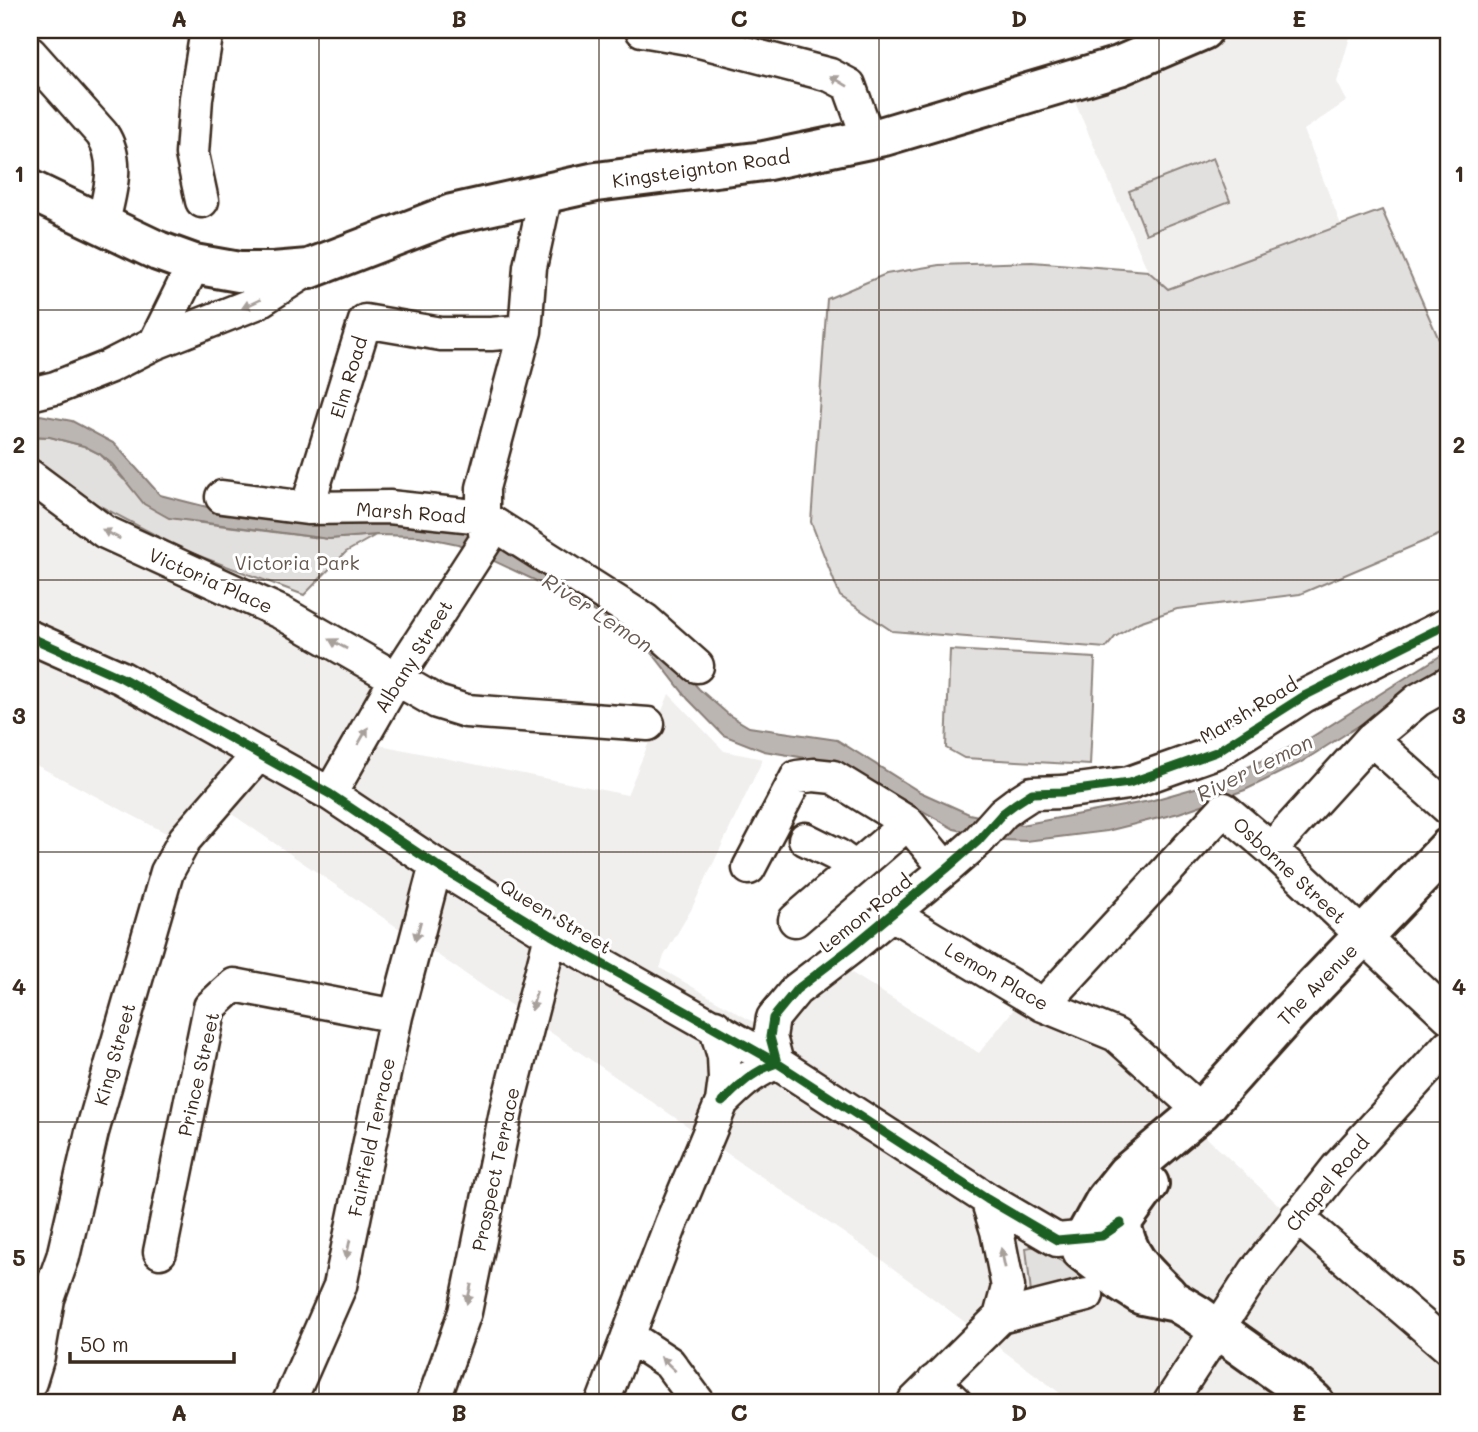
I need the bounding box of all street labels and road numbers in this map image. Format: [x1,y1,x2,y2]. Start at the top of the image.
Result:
street label: Kingsteignton Road [611,143,791,193]
street label: Elm Road [324,333,372,421]
street label: Marsh Road [355,496,467,528]
street label: Victoria Place [145,541,277,619]
street label: Albany Street [368,595,458,717]
street label: Marsh Road [1194,671,1302,749]
street label: Osborne Street [1228,811,1352,929]
street label: Lemon Road [814,868,916,958]
street label: Queen Street [496,873,616,959]
street label: Lemon Place [941,936,1053,1016]
street label: The Avenue [1272,938,1362,1030]
street label: King Street [87,1000,141,1108]
street label: Prince Street [172,1009,224,1139]
street label: Fairfield Terrace [342,1055,400,1219]
street label: Prospect Terrace [465,1085,525,1253]
street label: Chapel Road [1280,1130,1374,1236]

